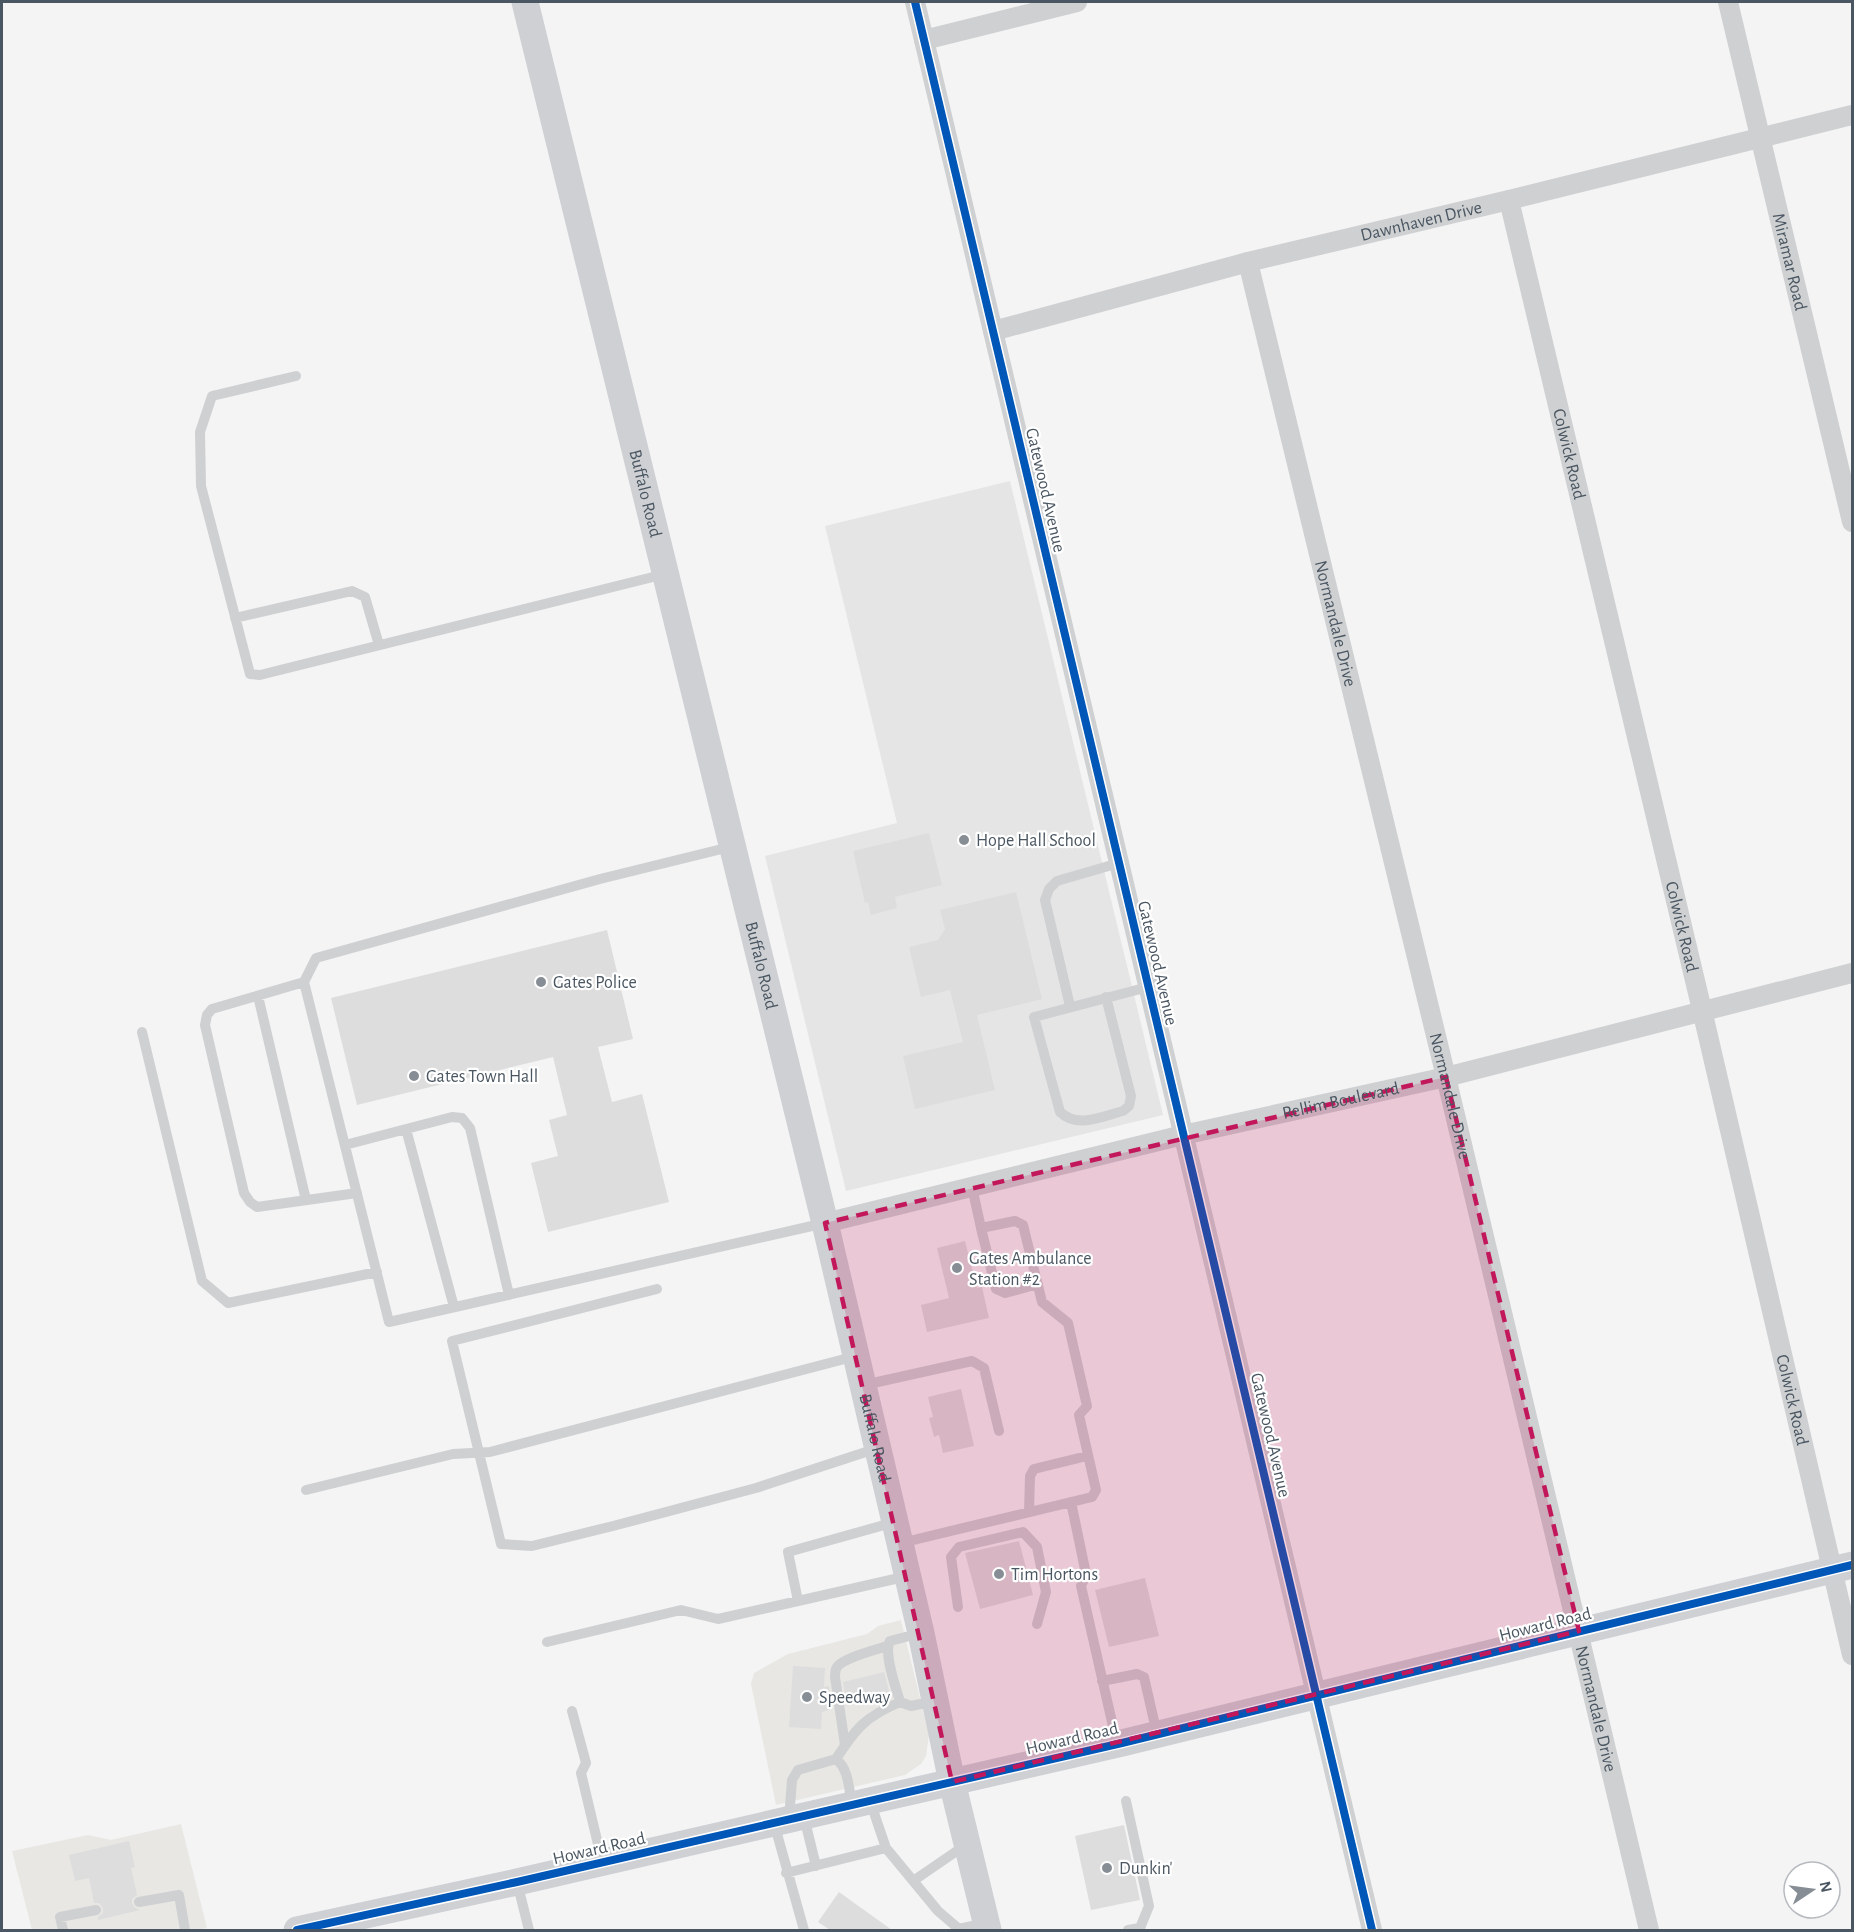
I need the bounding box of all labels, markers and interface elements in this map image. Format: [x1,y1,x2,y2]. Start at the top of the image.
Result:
street label: Dawnhaven Drive [1359,199,1484,245]
street label: Miramar Road [1769,211,1809,312]
street label: Colwick Road [1549,407,1588,501]
street label: Gatewood Avenue [1022,426,1068,554]
street label: Buffalo Road [625,448,664,539]
street label: Normandale Drive [1311,559,1359,689]
place label: Hope Hall School [976,832,1096,850]
marker: Hope Hall School [957,833,971,847]
street label: Colwick Road [1662,880,1701,974]
street label: Gatewood Avenue [1134,899,1180,1027]
street label: Buffalo Road [741,920,780,1011]
place label: Gates Police [553,974,637,992]
marker: Gates Police [534,975,548,989]
street label: Normandale Drive [1426,1031,1473,1161]
place label: Gates Town Hall [426,1068,538,1086]
marker: Gates Town Hall [407,1069,421,1083]
street label: Rellim Boulevard [1281,1080,1401,1123]
place label: Gates Ambulance Station #2 [969,1250,1092,1289]
marker: Gates Ambulance Station #2 [950,1261,964,1275]
street label: Colwick Road [1772,1353,1811,1447]
street label: Gatewood Avenue [1247,1371,1293,1499]
street label: Buffalo Road [855,1392,893,1484]
place label: Tim Hortons [1011,1566,1098,1584]
marker: Tim Hortons [992,1567,1006,1581]
street label: Howard Road [1497,1605,1593,1645]
street label: Normandale Drive [1572,1644,1619,1774]
place label: Speedway [819,1689,890,1707]
marker: Speedway [800,1690,814,1704]
street label: Howard Road [1024,1720,1120,1758]
street label: Howard Road [551,1830,647,1868]
place label: Dunkin' [1119,1860,1173,1878]
north arrow [1782,1860,1842,1920]
marker: Dunkin' [1100,1861,1114,1875]
text: N [1817,1880,1835,1894]

